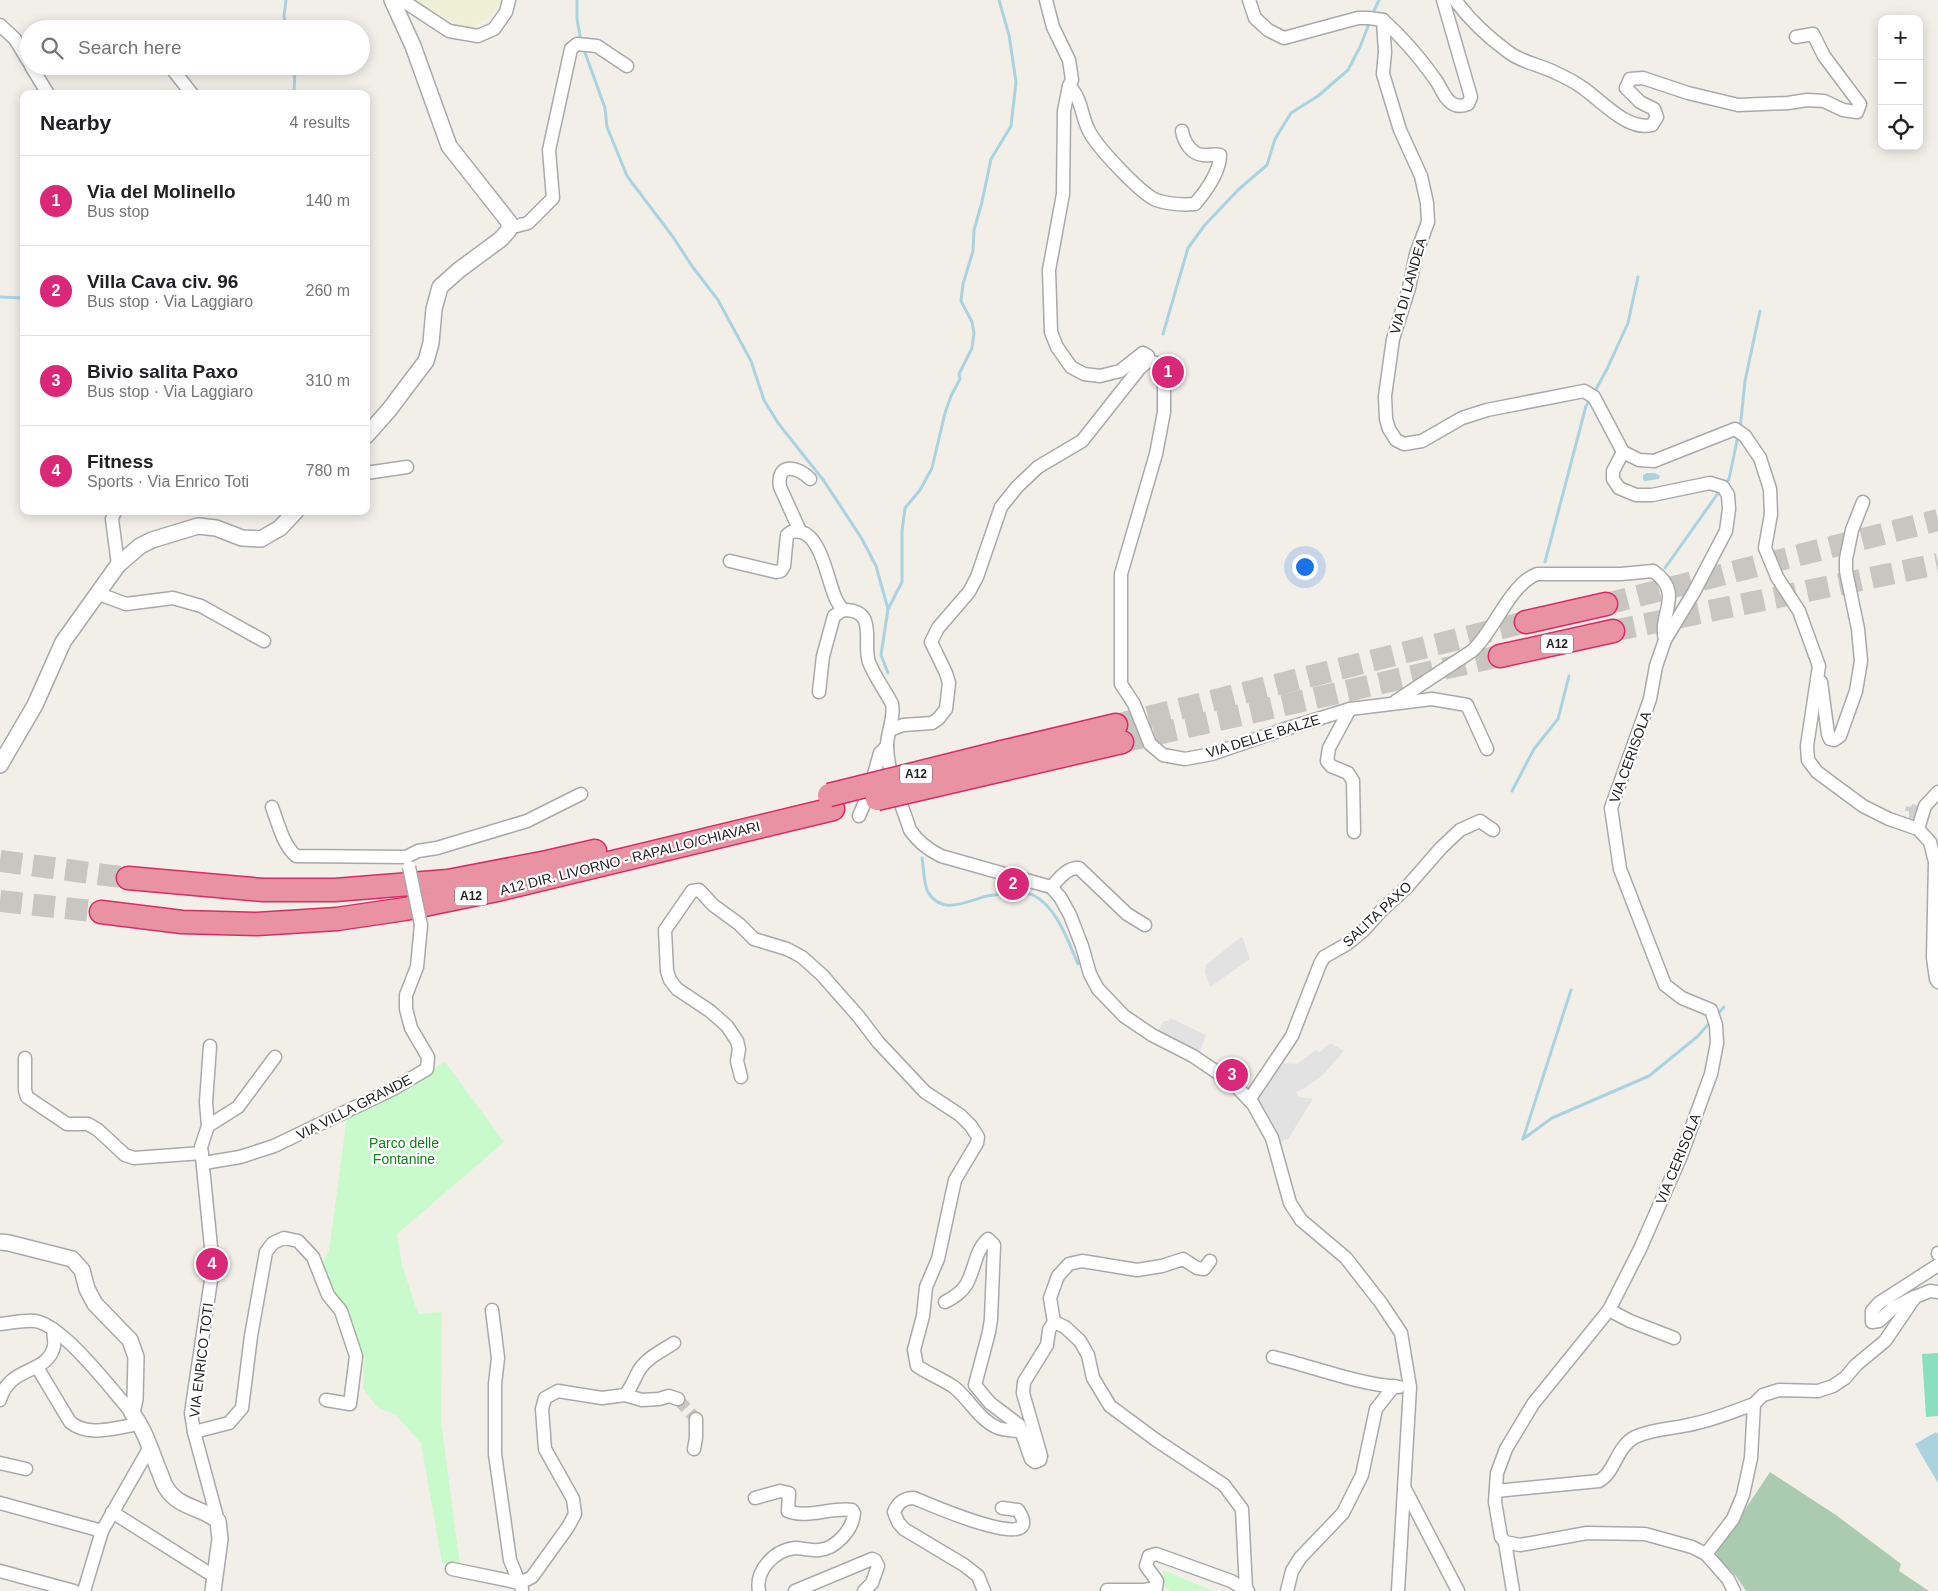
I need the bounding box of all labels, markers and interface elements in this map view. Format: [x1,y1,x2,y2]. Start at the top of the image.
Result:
map controls [1878,15,1923,150]
button: + [1878,15,1923,60]
search box [20,20,370,75]
icon: search [38,34,66,62]
text: Search here [78,37,182,58]
button: − [1878,60,1923,105]
button: locate [1878,105,1923,150]
text: Nearby [40,111,111,134]
text: 4 results [290,114,350,131]
text: Via del Molinello [87,181,236,202]
text: 1 [52,192,60,209]
text: 140 m [306,192,350,209]
text: Bus stop [87,203,149,220]
street label: VIA DI LANDEA [1387,235,1430,336]
text: Villa Cava civ. 96 [87,271,238,292]
text: 2 [52,282,60,299]
text: 260 m [306,282,350,299]
text: Bus stop · Via Laggiaro [87,293,253,310]
pin: 1 [1152,353,1184,391]
text: Bivio salita Paxo [87,361,238,382]
text: 3 [52,372,60,389]
text: 310 m [306,372,350,389]
text: Bus stop · Via Laggiaro [87,383,253,400]
text: Fitness [87,451,154,472]
text: 4 [52,462,60,479]
text: 780 m [306,462,350,479]
text: Sports · Via Enrico Toti [87,473,249,490]
your location [1292,554,1318,580]
road number: A12 [1541,634,1573,654]
street label: VIA CERISOLA [1606,708,1654,805]
street label: VIA DELLE BALZE [1204,711,1322,761]
road number: A12 [900,764,932,784]
street label: A12 DIR. LIVORNO - RAPALLO/CHIAVARI [498,818,762,898]
pin: 2 [997,865,1029,903]
street label: SALITA PAXO [1339,878,1415,950]
road number: A12 [455,886,487,906]
pin: 3 [1216,1056,1248,1094]
street label: VIA VILLA GRANDE [294,1071,414,1143]
street label: VIA CERISOLA [1653,1111,1704,1207]
park label: Parco delle Fontanine [369,1135,439,1167]
pin: 4 [196,1245,228,1283]
street label: VIA ENRICO TOTI [186,1302,216,1418]

